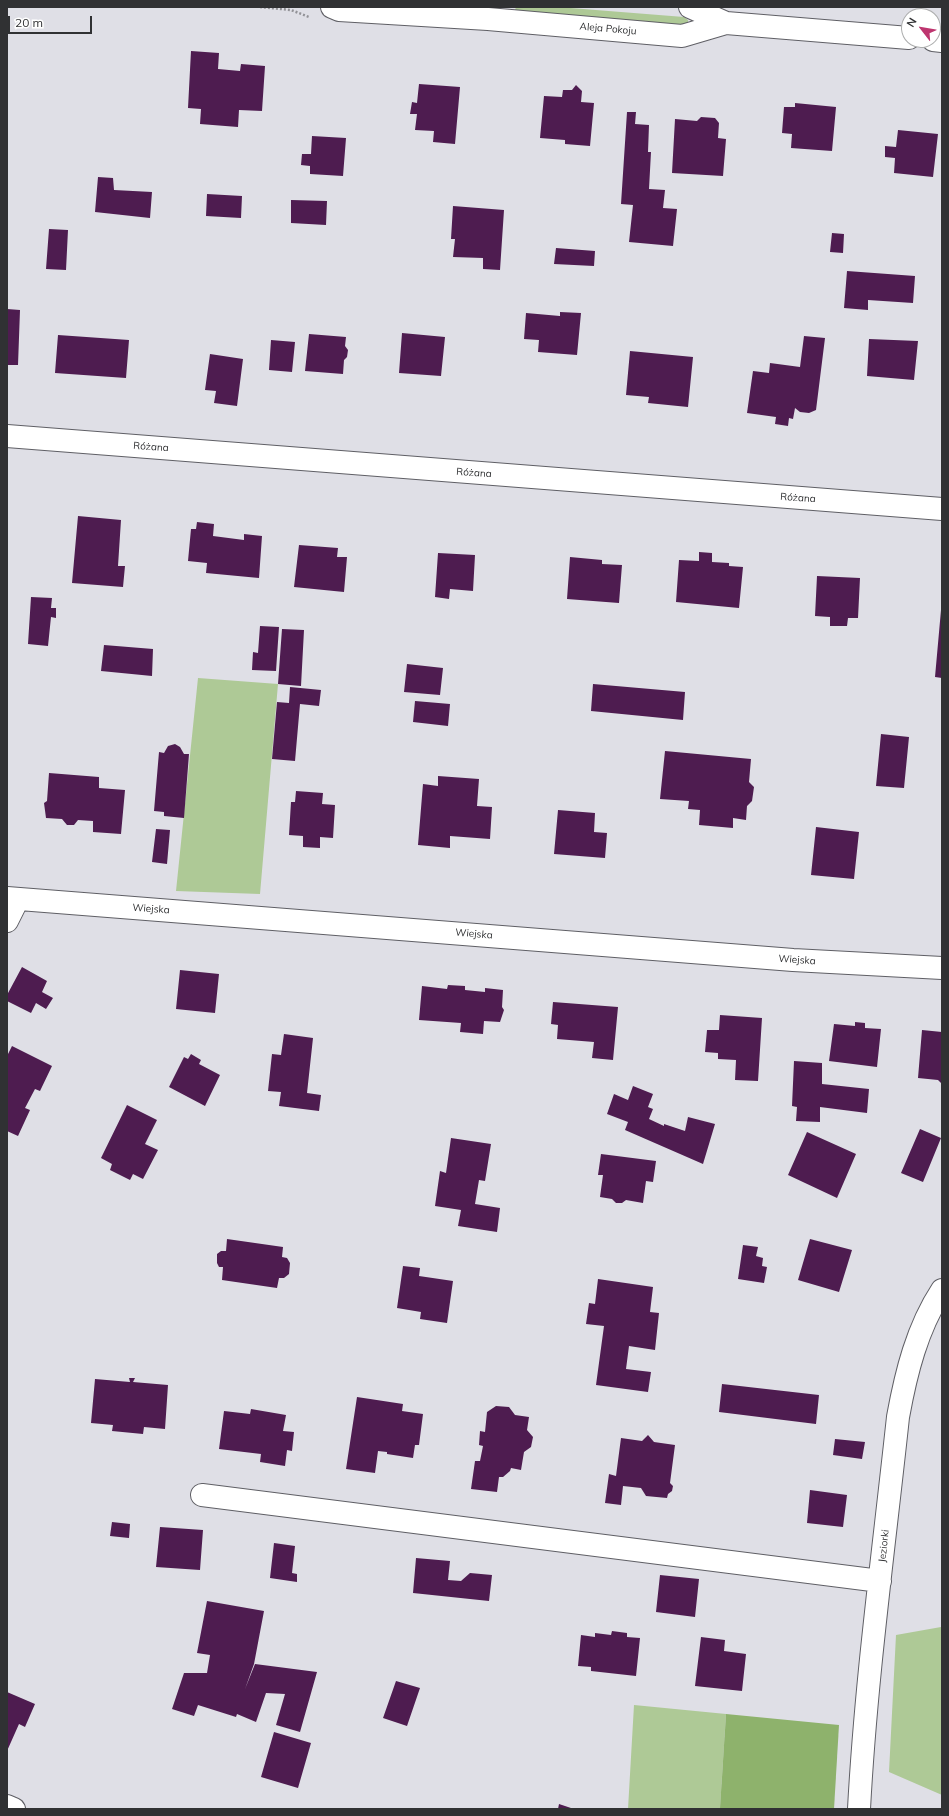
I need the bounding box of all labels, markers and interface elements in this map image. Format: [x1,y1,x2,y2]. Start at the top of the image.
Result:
scale bar [10,8,94,34]
north arrow [901,8,941,48]
text: 20 m [15,15,43,30]
text: N [903,15,920,30]
street label: Aleja Pokoju [579,21,637,37]
street label: Różana [133,440,169,454]
street label: Różana [456,466,492,480]
street label: Różana [780,491,816,505]
street label: Wiejska [132,902,170,916]
street label: Wiejska [455,926,493,942]
street label: Wiejska [778,953,816,967]
street label: Jeziorki [876,1529,892,1563]

